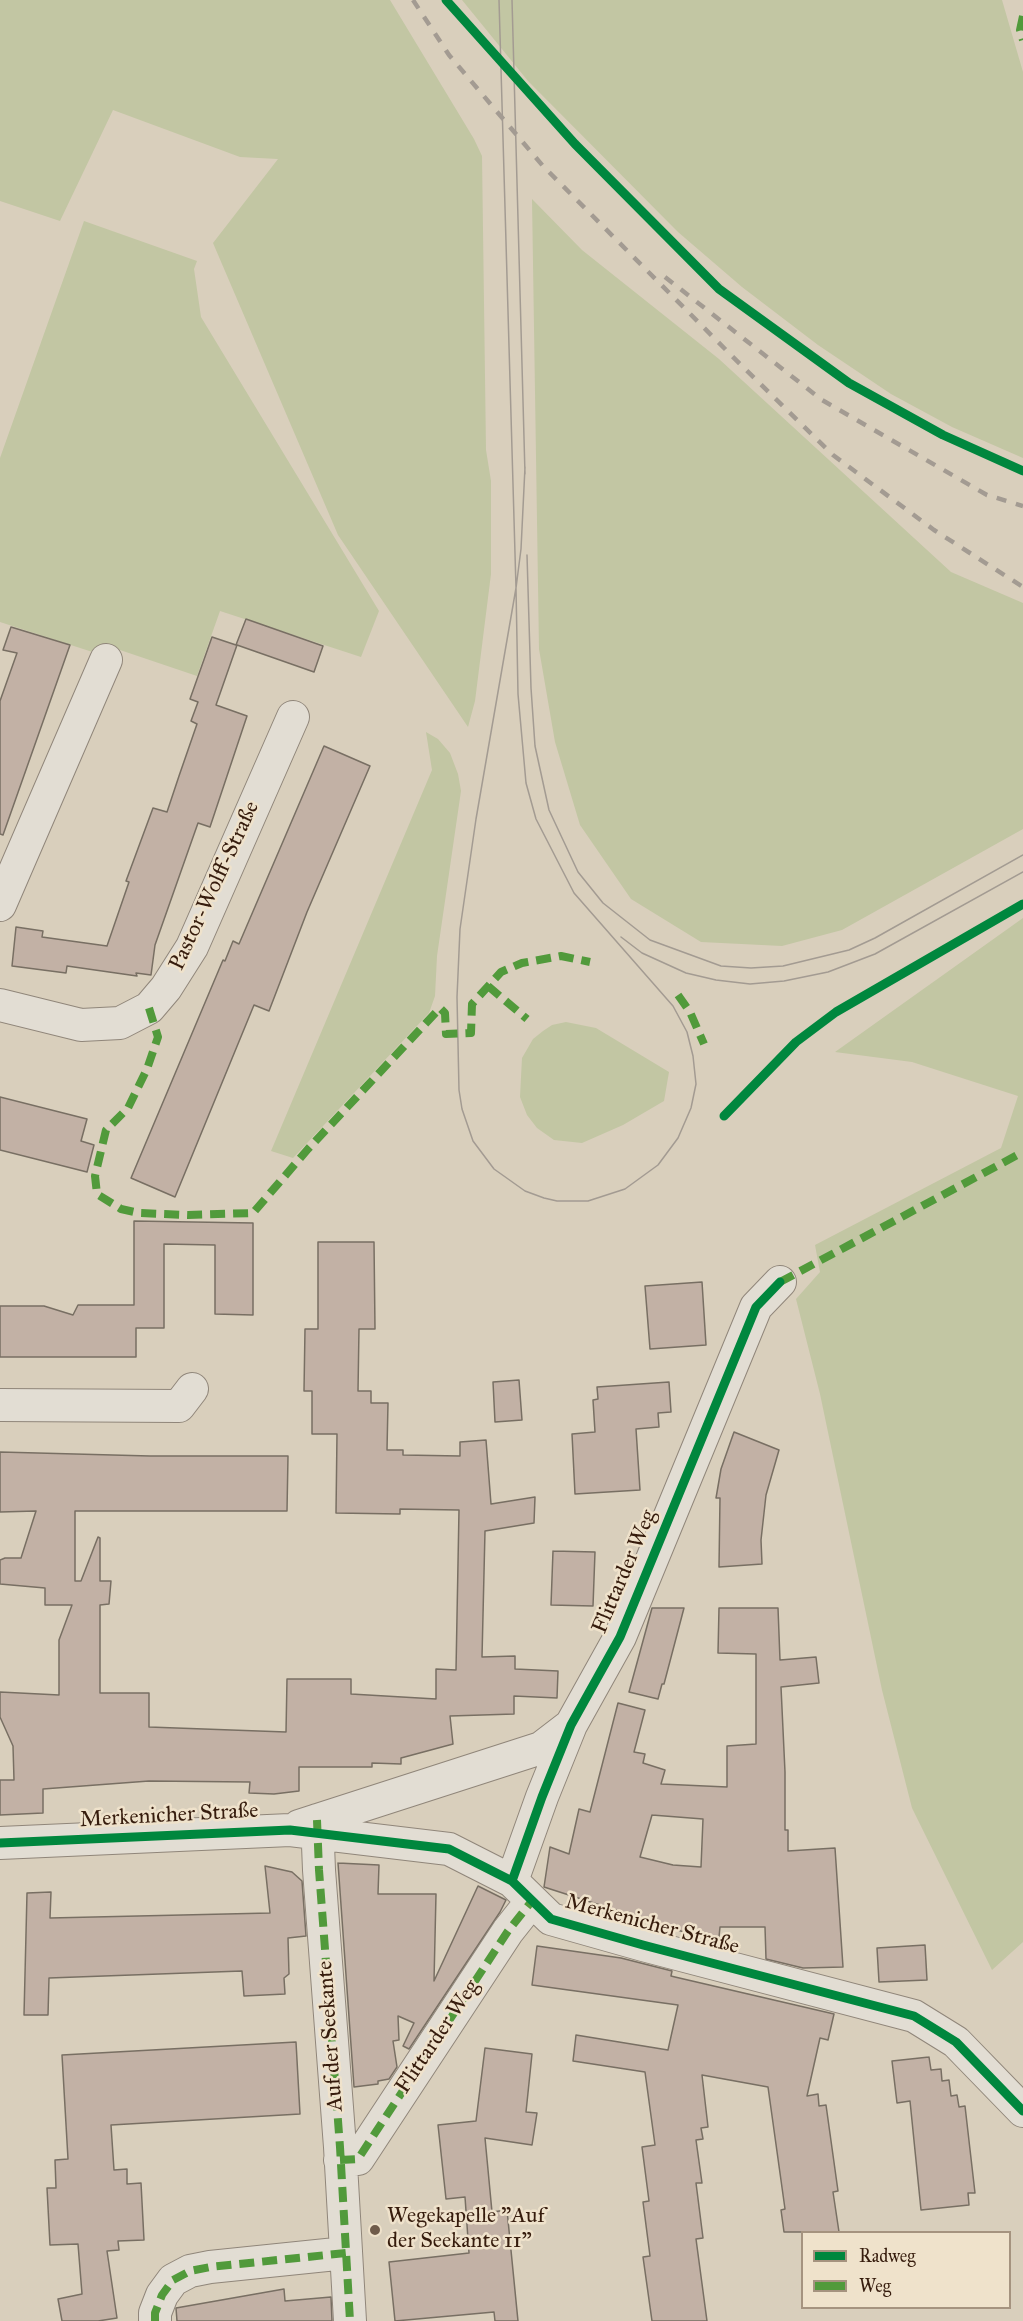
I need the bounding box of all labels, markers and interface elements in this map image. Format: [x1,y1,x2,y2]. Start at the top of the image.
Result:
street label: Pastor-Wolff-Straße [164,797,266,975]
street label: Flittarder Weg [587,1506,663,1638]
street label: Merkenicher Straße [79,1798,259,1834]
street label: Merkenicher Straße [562,1889,742,1961]
street label: Auf der Seekante [313,1960,349,2112]
street label: Flittarder Weg [390,1975,486,2099]
place label: Wegekapelle "Auf der Seekante 11" [387,2204,545,2256]
marker: Wegekapelle "Auf der Seekante 11" [368,2223,382,2237]
legend [801,2231,1011,2309]
text: Radweg [859,2245,916,2267]
text: Weg [859,2275,891,2297]

